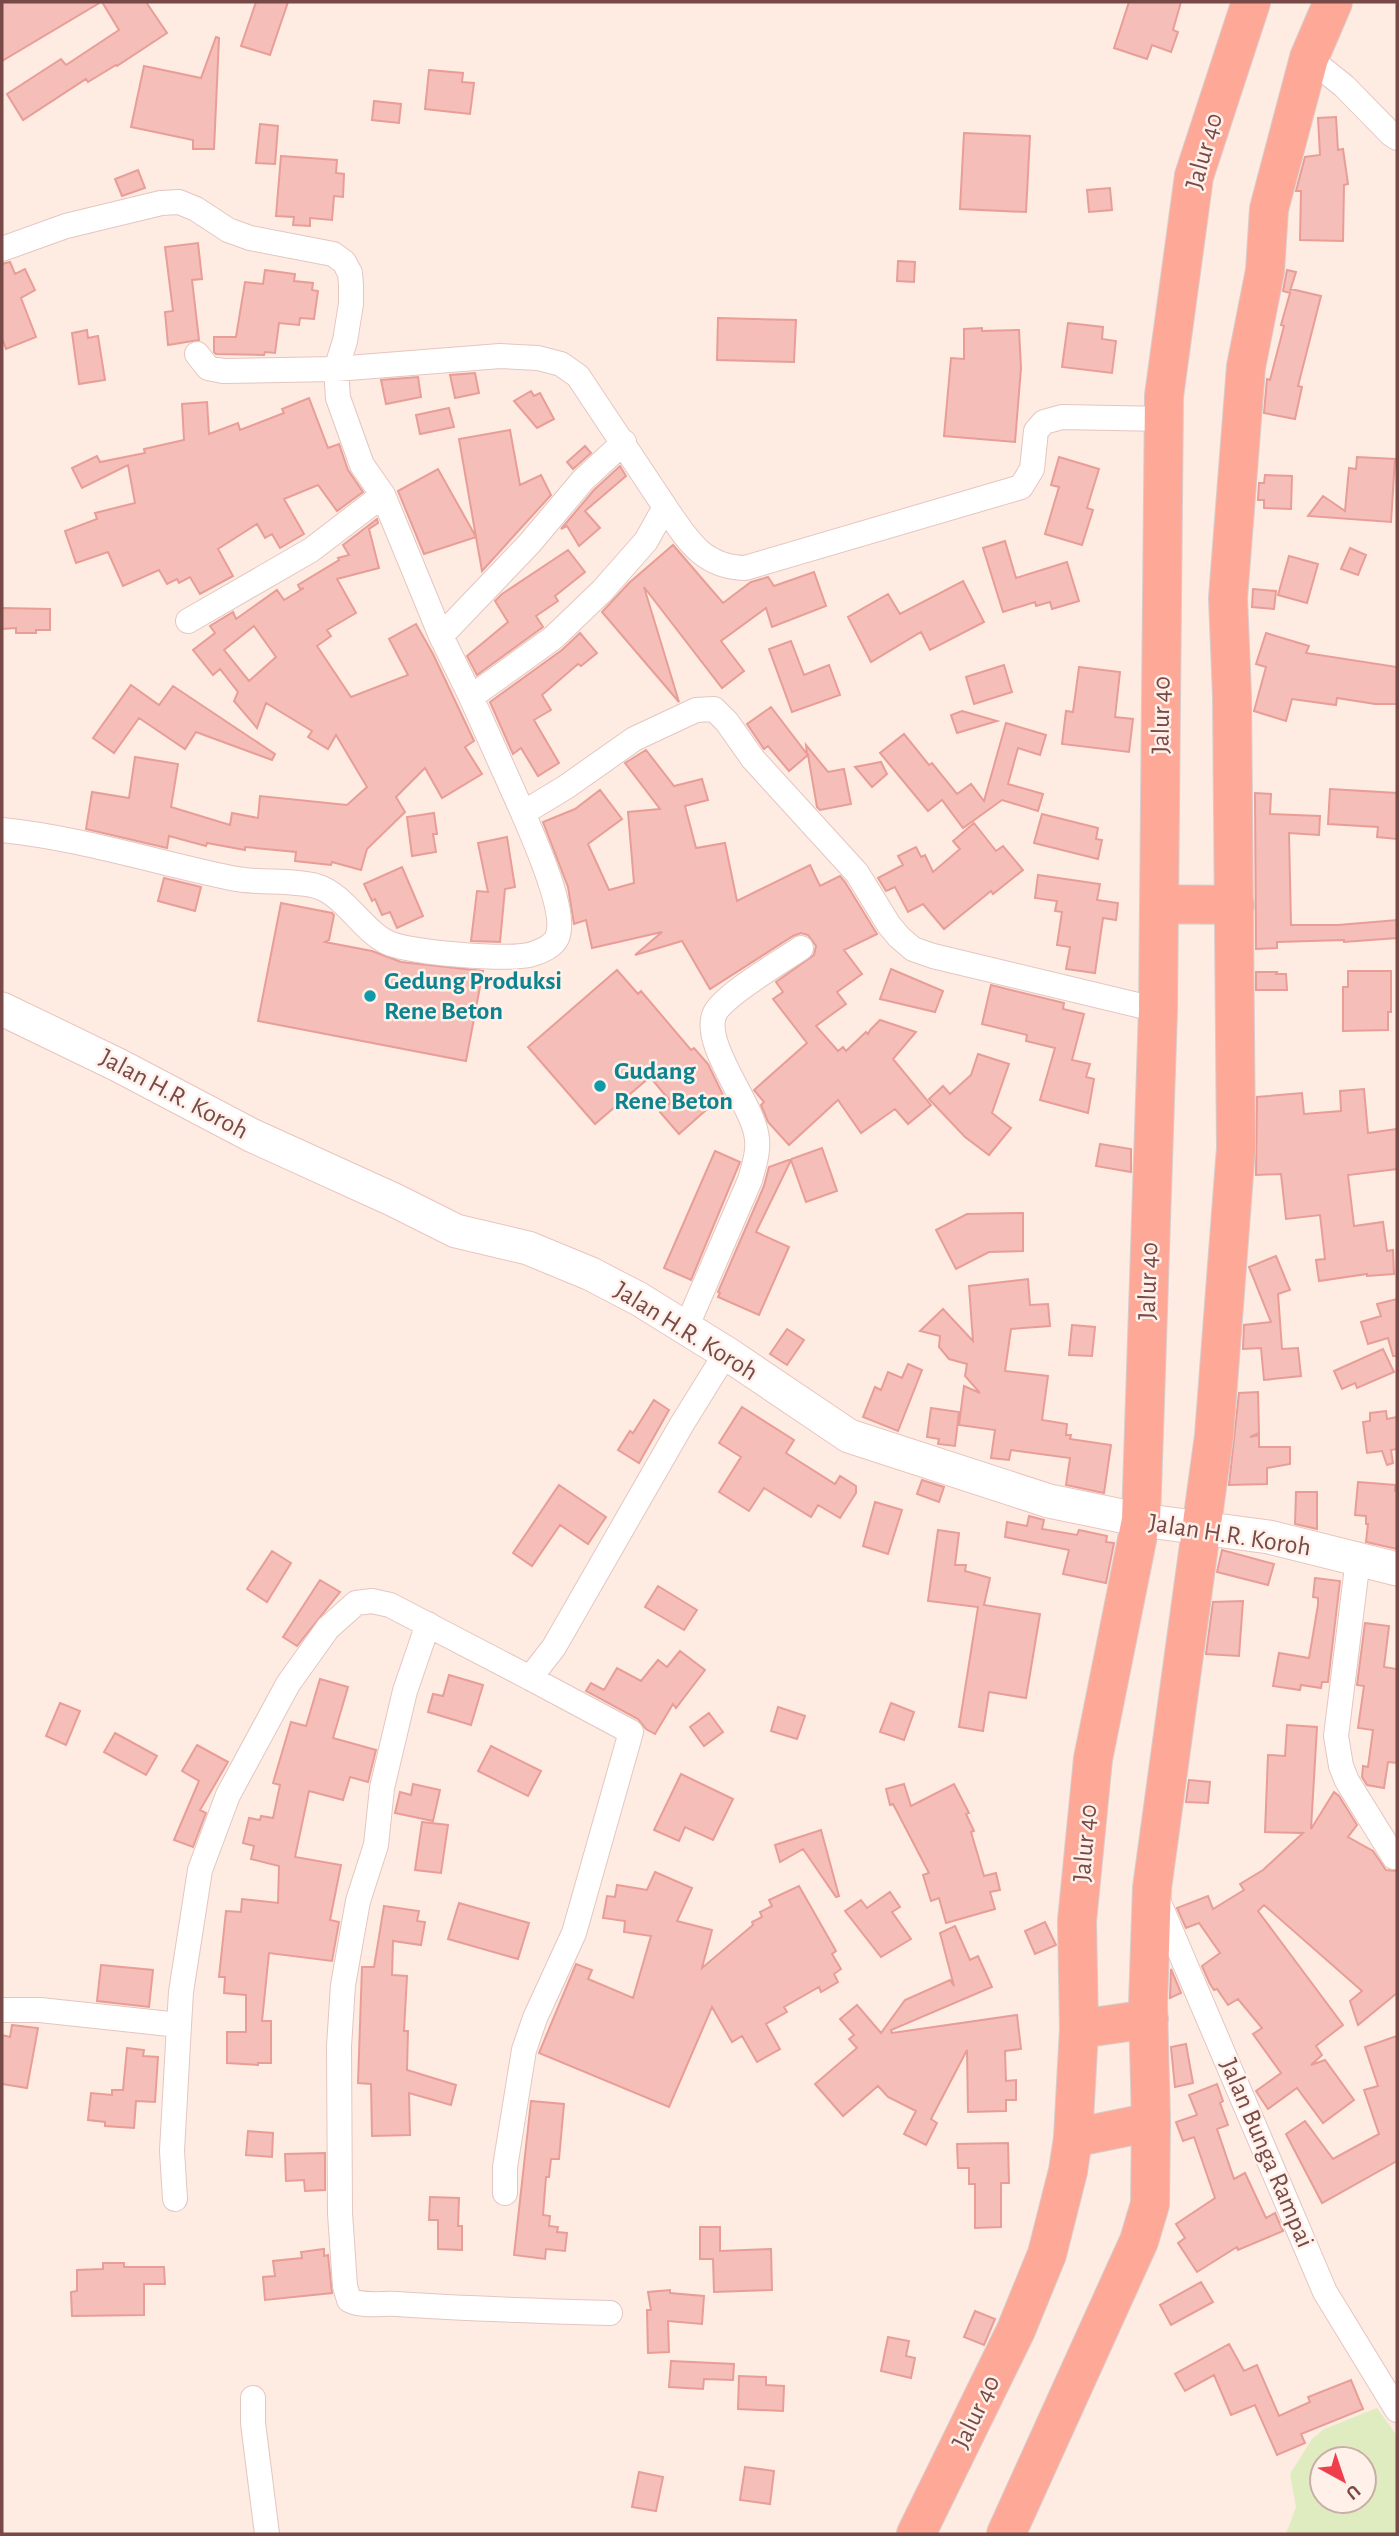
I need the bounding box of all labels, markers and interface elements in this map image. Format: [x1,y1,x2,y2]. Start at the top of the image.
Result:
street label: Jalur 40 [1181,110,1227,192]
street label: Jalur 40 [1147,676,1175,754]
place label: Gedung Produksi Rene Beton [384,968,562,1024]
marker: Gedung Produksi Rene Beton [362,988,378,1004]
street label: Jalan H.R. Koroh [96,1044,252,1144]
place label: Gudang Rene Beton [614,1058,733,1114]
marker: Gudang Rene Beton [592,1078,608,1094]
street label: Jalur 40 [1134,1242,1162,1320]
street label: Jalan H.R. Koroh [610,1277,762,1385]
street label: Jalan H.R. Koroh [1147,1509,1313,1561]
street label: Jalur 40 [1069,1803,1101,1883]
street label: Jalan Bunga Rampai [1215,2055,1319,2251]
street label: Jalur 40 [947,2371,1005,2453]
north arrow [1308,2445,1378,2515]
text: U [1342,2481,1364,2503]

